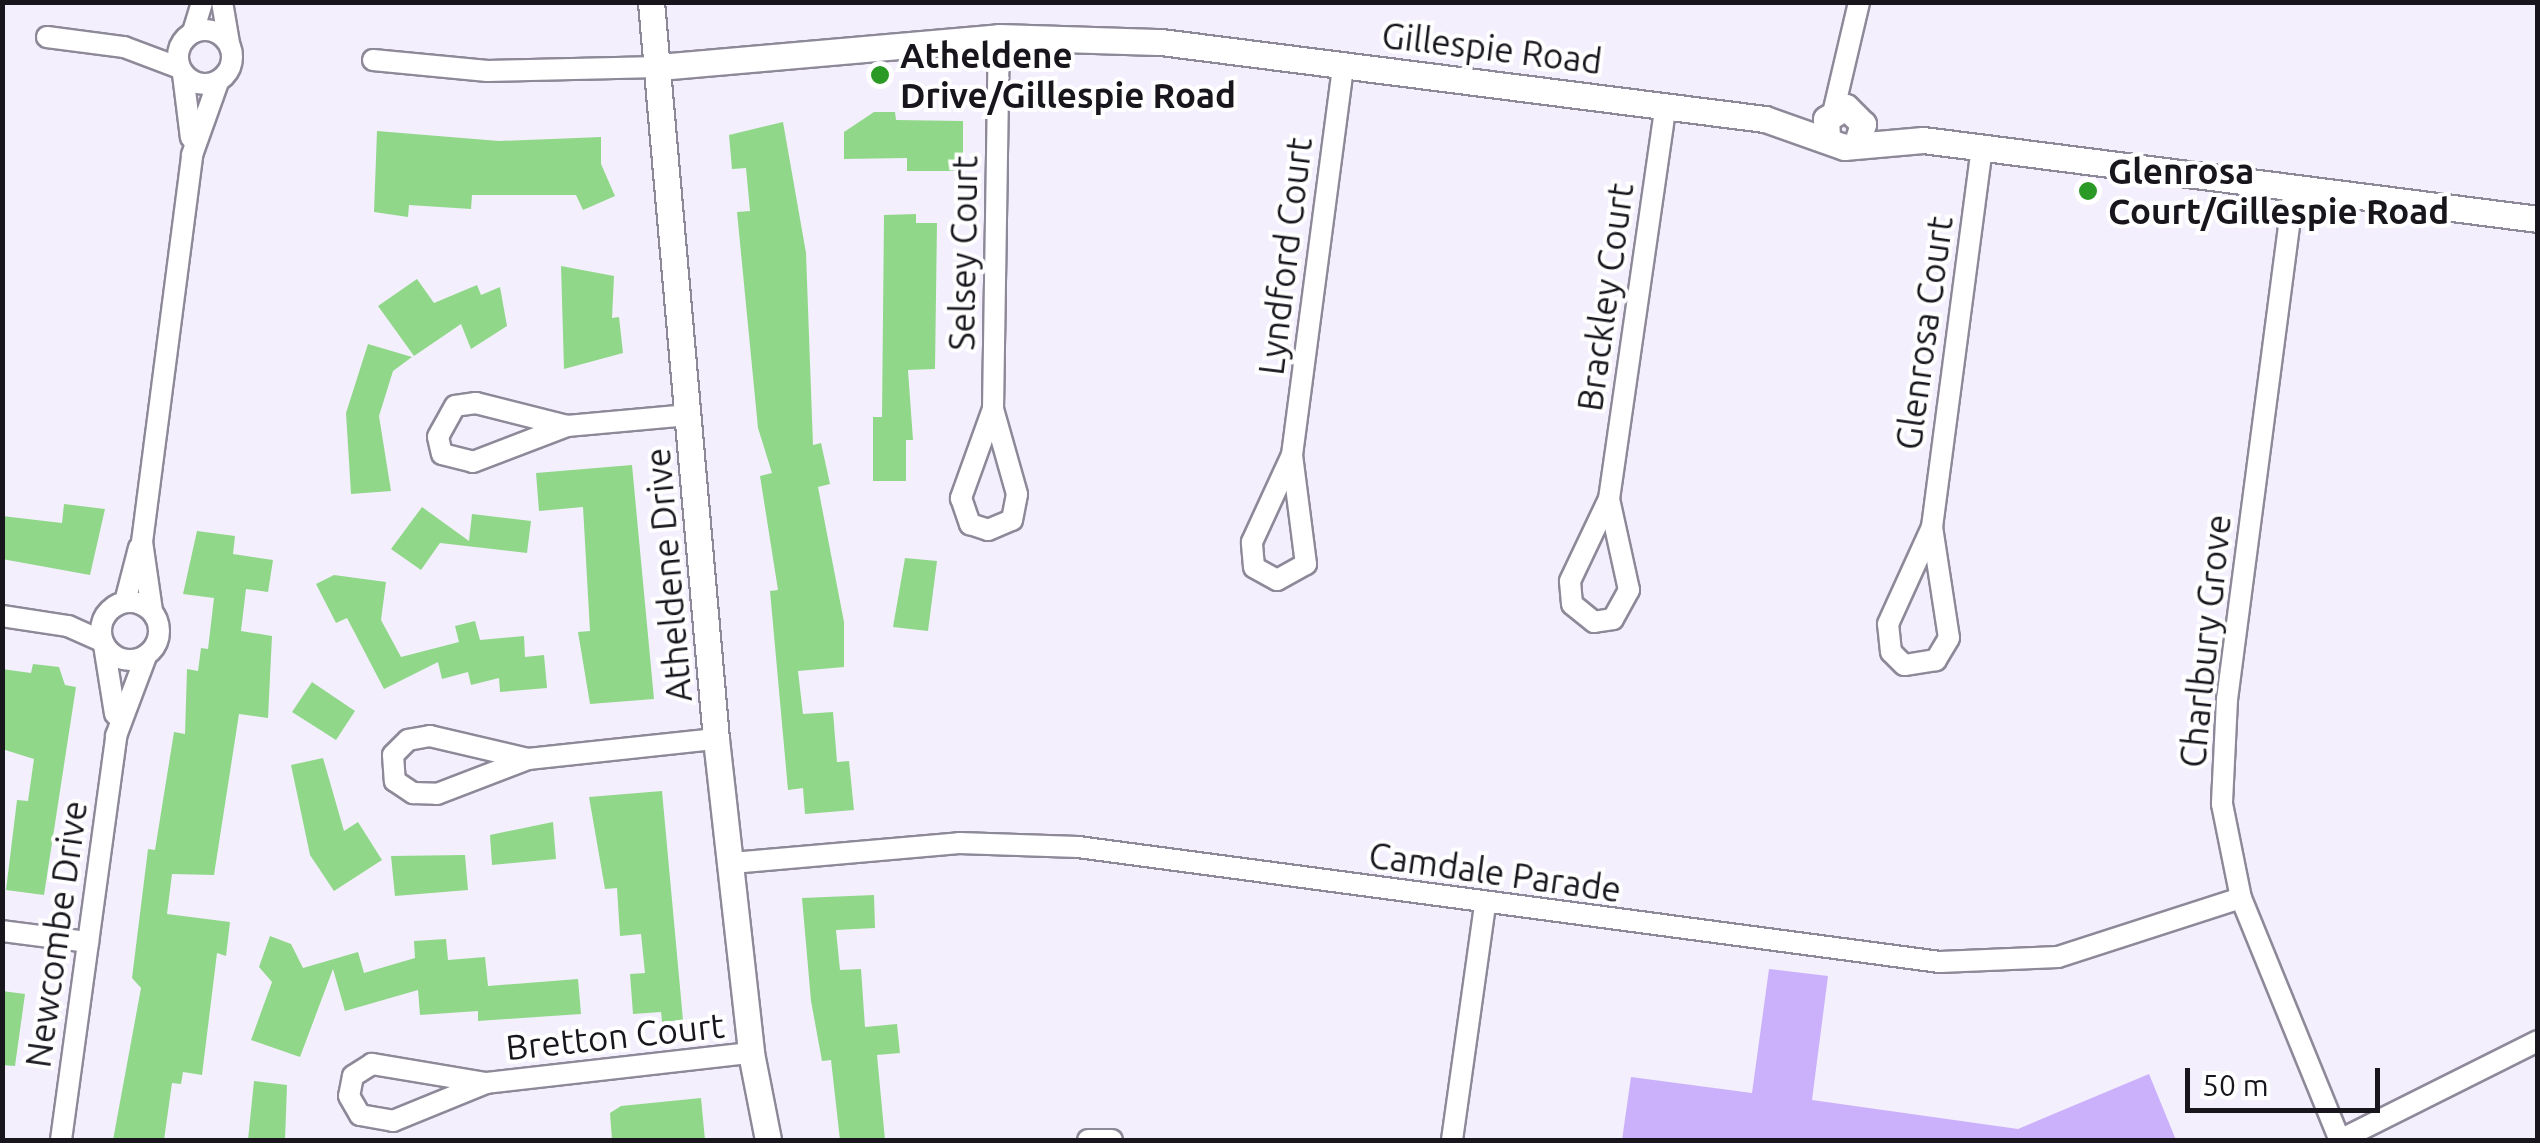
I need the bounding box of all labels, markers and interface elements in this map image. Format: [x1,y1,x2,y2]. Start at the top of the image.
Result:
street label: Gillespie Road [1379,14,1605,82]
place label: Atheldene Drive/Gillespie Road [900,34,1236,116]
marker: Atheldene Drive/Gillespie Road [869,64,891,86]
street label: Lyndford Court [1250,135,1320,377]
place label: Glenrosa Court/Gillespie Road [2108,150,2449,232]
street label: Selsey Court [940,155,986,351]
street label: Brackley Court [1568,180,1642,414]
marker: Glenrosa Court/Gillespie Road [2077,180,2099,202]
street label: Glenrosa Court [1887,213,1961,453]
street label: Atheldene Drive [636,446,700,704]
street label: Charlbury Grove [2171,512,2239,770]
street label: Newcombe Drive [16,798,96,1070]
street label: Camdale Parade [1366,834,1624,910]
street label: Bretton Court [504,1004,726,1068]
scale bar [2190,1048,2385,1110]
text: 50 m [2202,1068,2269,1102]

